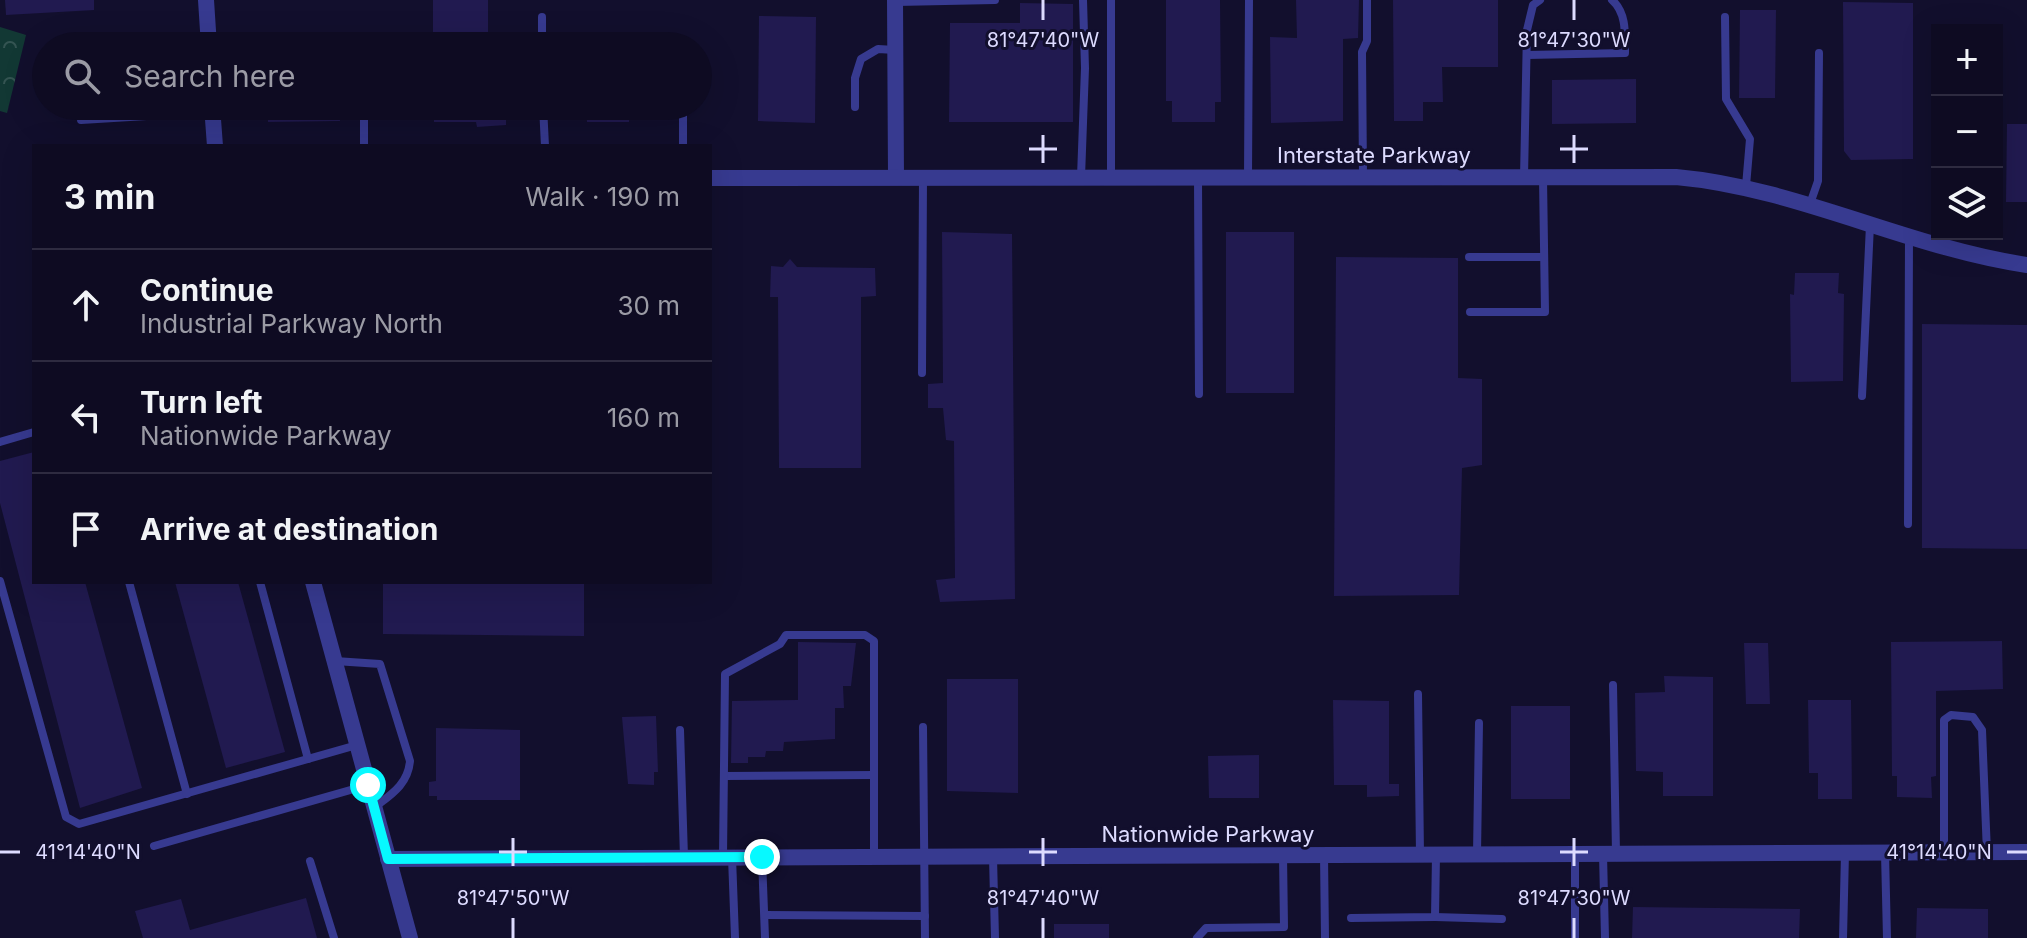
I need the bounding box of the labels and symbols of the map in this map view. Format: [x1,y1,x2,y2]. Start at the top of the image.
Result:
text: 81°47'40"W [987,28,1099,52]
text: 81°47'30"W [1518,28,1631,52]
street label: Interstate Parkway [1277,142,1471,168]
route start [350,767,386,803]
street label: Nationwide Parkway [1102,821,1314,847]
route end [744,839,780,875]
text: 41°14'40"N [35,840,141,864]
text: 41°14'40"N [1886,840,1992,864]
text: 81°47'50"W [457,886,570,910]
text: 81°47'40"W [987,886,1099,910]
text: 81°47'30"W [1518,886,1631,910]

